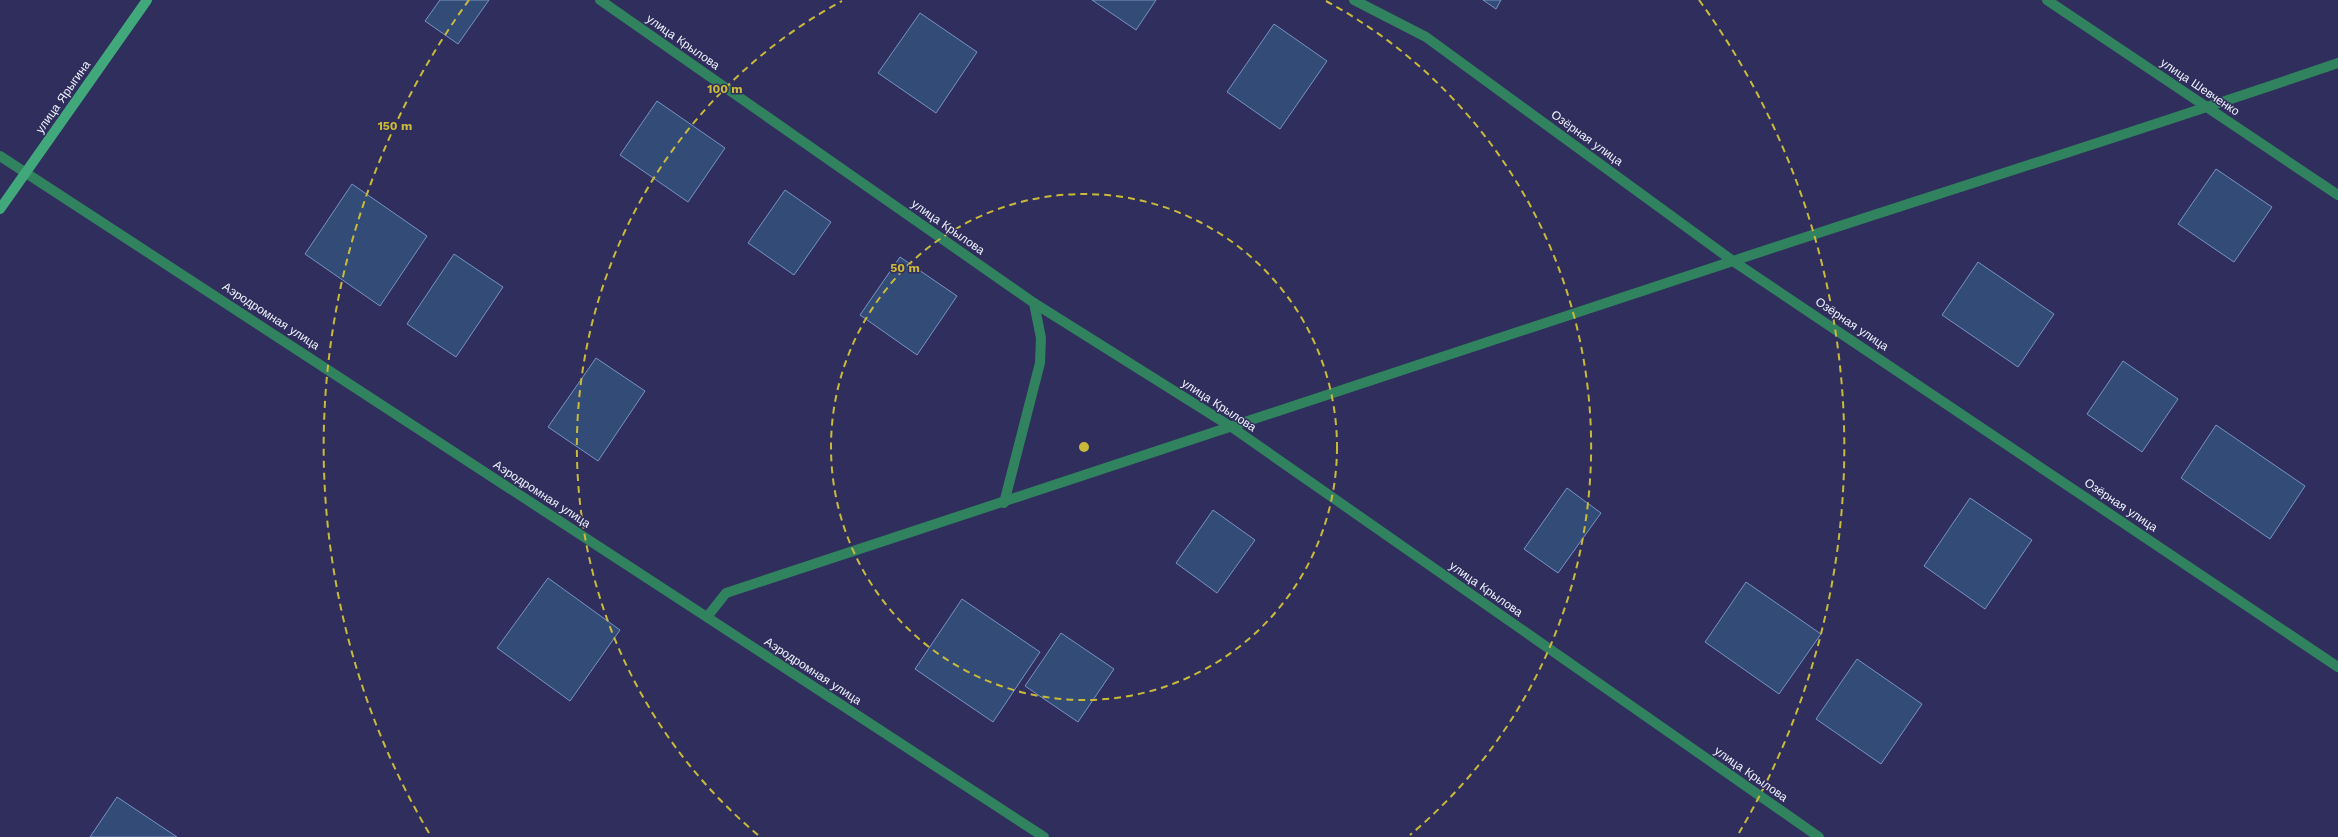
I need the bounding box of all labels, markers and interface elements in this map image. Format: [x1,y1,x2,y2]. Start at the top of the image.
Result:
street label: улица Крылова [644,12,723,73]
street label: улица Шевченко [2158,55,2242,119]
street label: улица Ярыгина [33,58,93,136]
text: 100 m [707,82,743,96]
street label: Озёрная улица [1548,107,1626,169]
text: 150 m [378,119,412,133]
street label: улица Крылова [909,197,988,258]
text: 50 m [890,261,920,275]
street label: Аэродромная улица [220,279,322,353]
street label: Озёрная улица [1813,294,1891,354]
street label: улица Крылова [1179,376,1259,434]
centre of rings [1077,440,1091,454]
street label: Аэродромная улица [491,457,593,531]
street label: Озёрная улица [2082,475,2160,535]
street label: улица Крылова [1447,559,1526,620]
street label: Аэродромная улица [762,634,864,708]
street label: улица Крылова [1712,744,1791,805]

